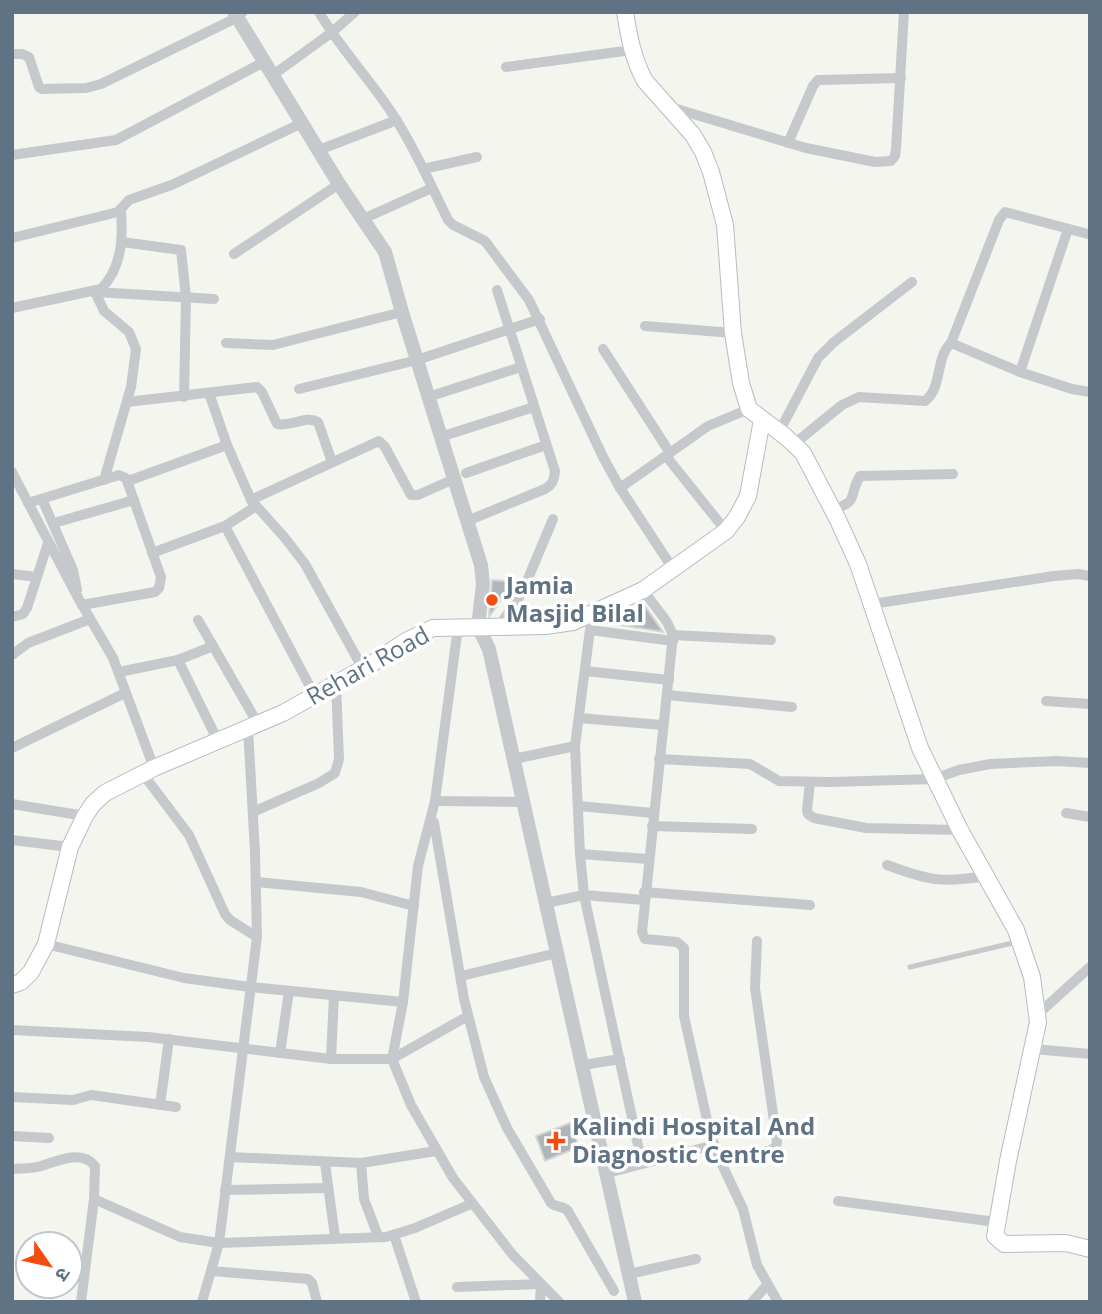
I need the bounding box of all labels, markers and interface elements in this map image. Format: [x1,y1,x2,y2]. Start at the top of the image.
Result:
place label: Jamia Masjid Bilal [504,568,644,629]
marker: Jamia Masjid Bilal [484,592,500,608]
street label: Rehari Road [300,617,435,712]
place label: Kalindi Hospital And Diagnostic Centre [572,1109,815,1170]
marker: Kalindi Hospital And Diagnostic Centre [546,1131,566,1151]
north arrow [14,1230,84,1300]
text: उ [49,1263,77,1287]

